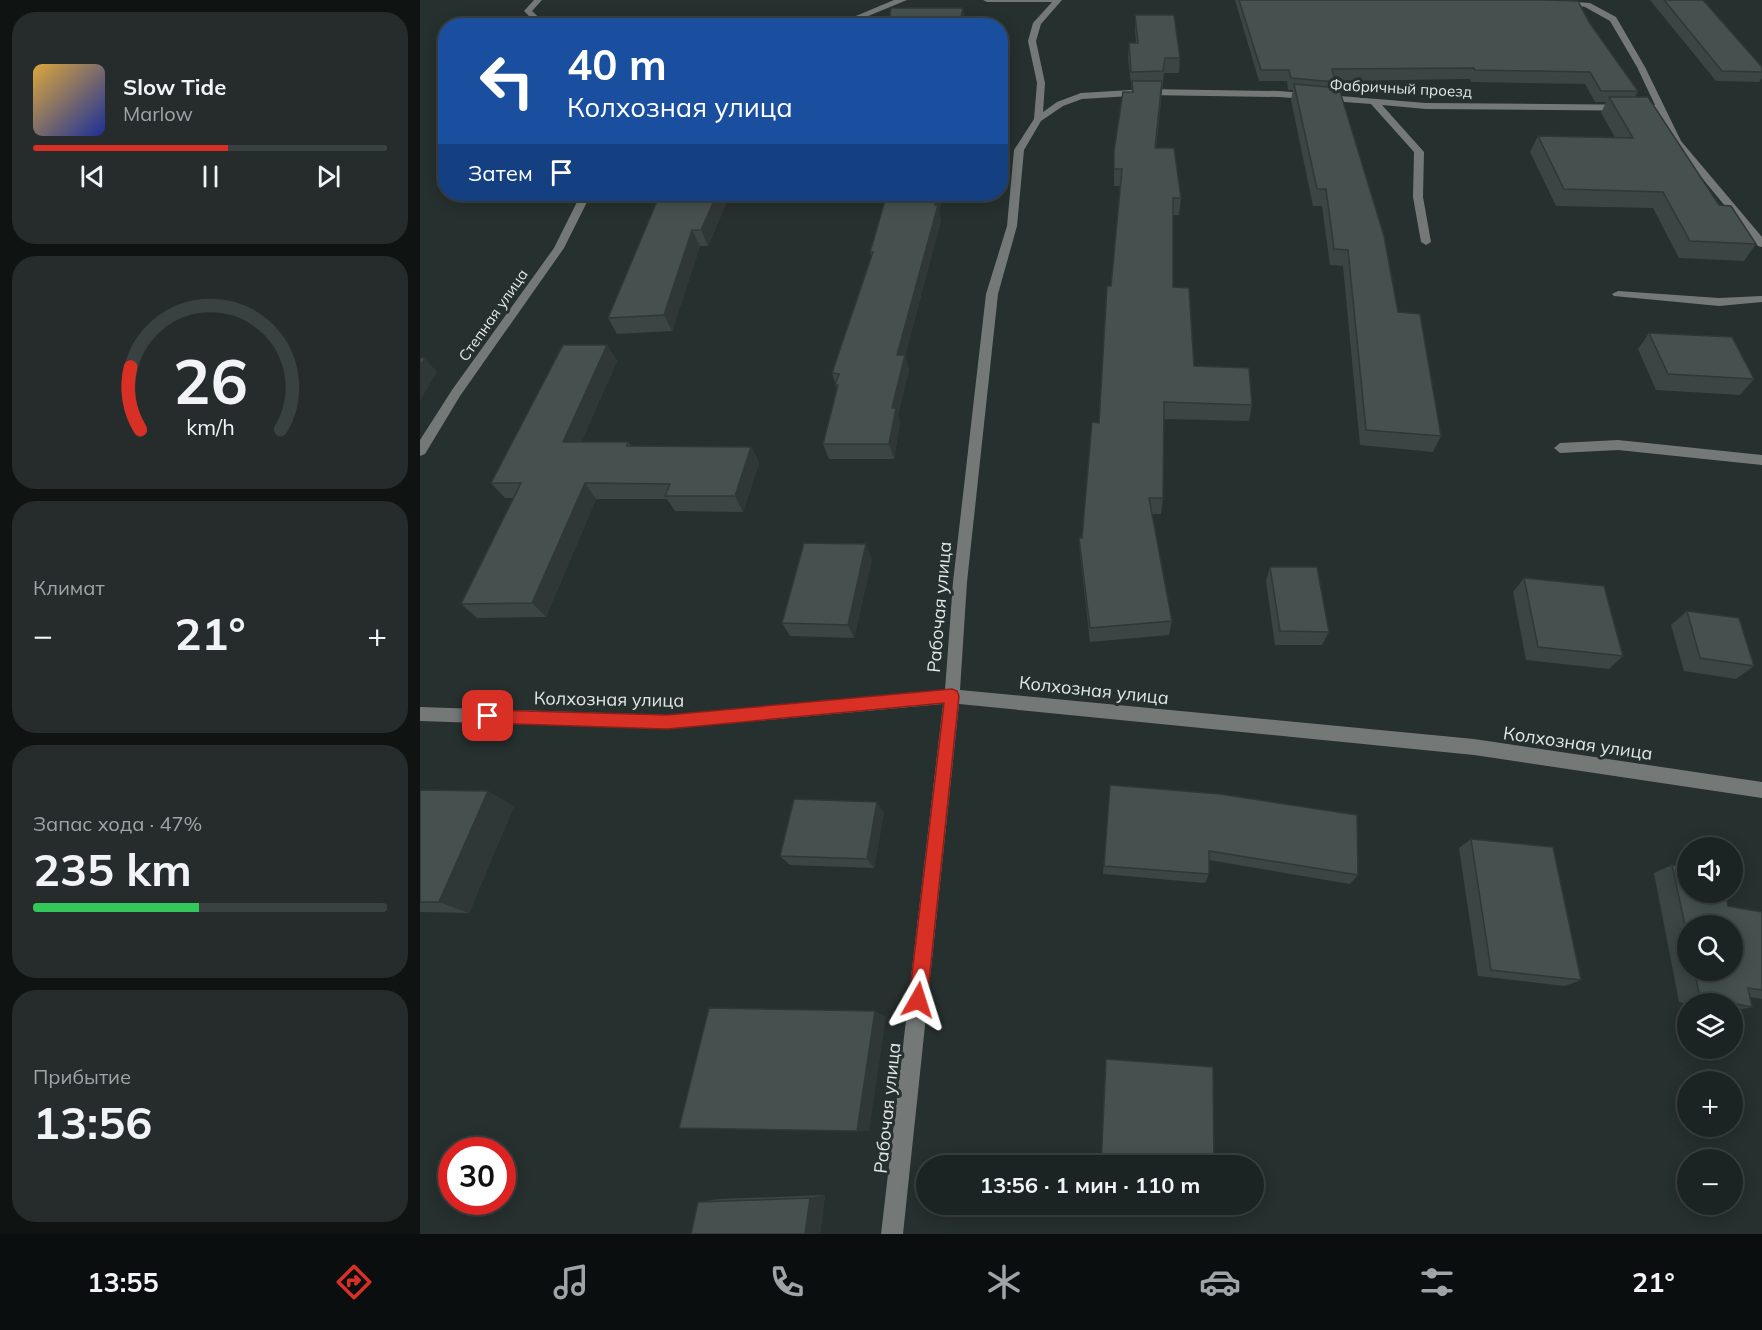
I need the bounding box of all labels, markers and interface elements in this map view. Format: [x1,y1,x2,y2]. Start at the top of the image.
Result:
text: 40 m [567,38,667,91]
icon: left [468,42,546,120]
text: Slow Tide [123,73,226,101]
street label: Фабричный проезд [1329,75,1473,101]
text: Колхозная улица [567,90,793,124]
text: Marlow [123,101,193,126]
icon: arrive [545,156,578,189]
text: Затем [468,159,533,187]
icon: previous [76,160,109,193]
icon: pause [194,160,227,193]
icon: next [312,160,345,193]
street label: Степная улица [454,265,532,365]
text: 26 [173,341,247,420]
text: km/h [186,413,234,440]
street label: Рабочая улица [922,540,956,674]
text: Климат [33,575,105,600]
text: 21° [174,605,246,661]
text: − [33,614,53,655]
text: + [367,614,387,655]
street label: Колхозная улица [1018,671,1170,709]
street label: Колхозная улица [534,686,684,712]
pin [462,690,513,741]
icon: arrive [471,699,504,732]
street label: Колхозная улица [1502,721,1654,765]
text: Запас хода · 47% [33,811,202,836]
map controls [1677,837,1743,1215]
button: sound [1677,837,1743,903]
text: 235 km [33,841,192,897]
button: search [1677,915,1743,981]
position arrow [886,968,950,1032]
button: layers [1677,993,1743,1059]
street label: Рабочая улица [869,1041,905,1175]
text: Прибытие [33,1064,131,1089]
button: + [1677,1071,1743,1137]
text: 13:56 [33,1094,152,1150]
speed limit sign: 30 [438,1137,516,1215]
button: − [1677,1149,1743,1215]
text: 13:56 · 1 мин · 110 m [980,1171,1200,1199]
icon: directions [333,1261,375,1303]
icon: music [550,1261,592,1303]
icon: phone [766,1261,808,1303]
icon: climate [983,1261,1025,1303]
icon: car [1199,1261,1241,1303]
icon: filters [1416,1261,1458,1303]
text: 13:55 [87,1265,159,1299]
text: 21° [1632,1265,1675,1299]

